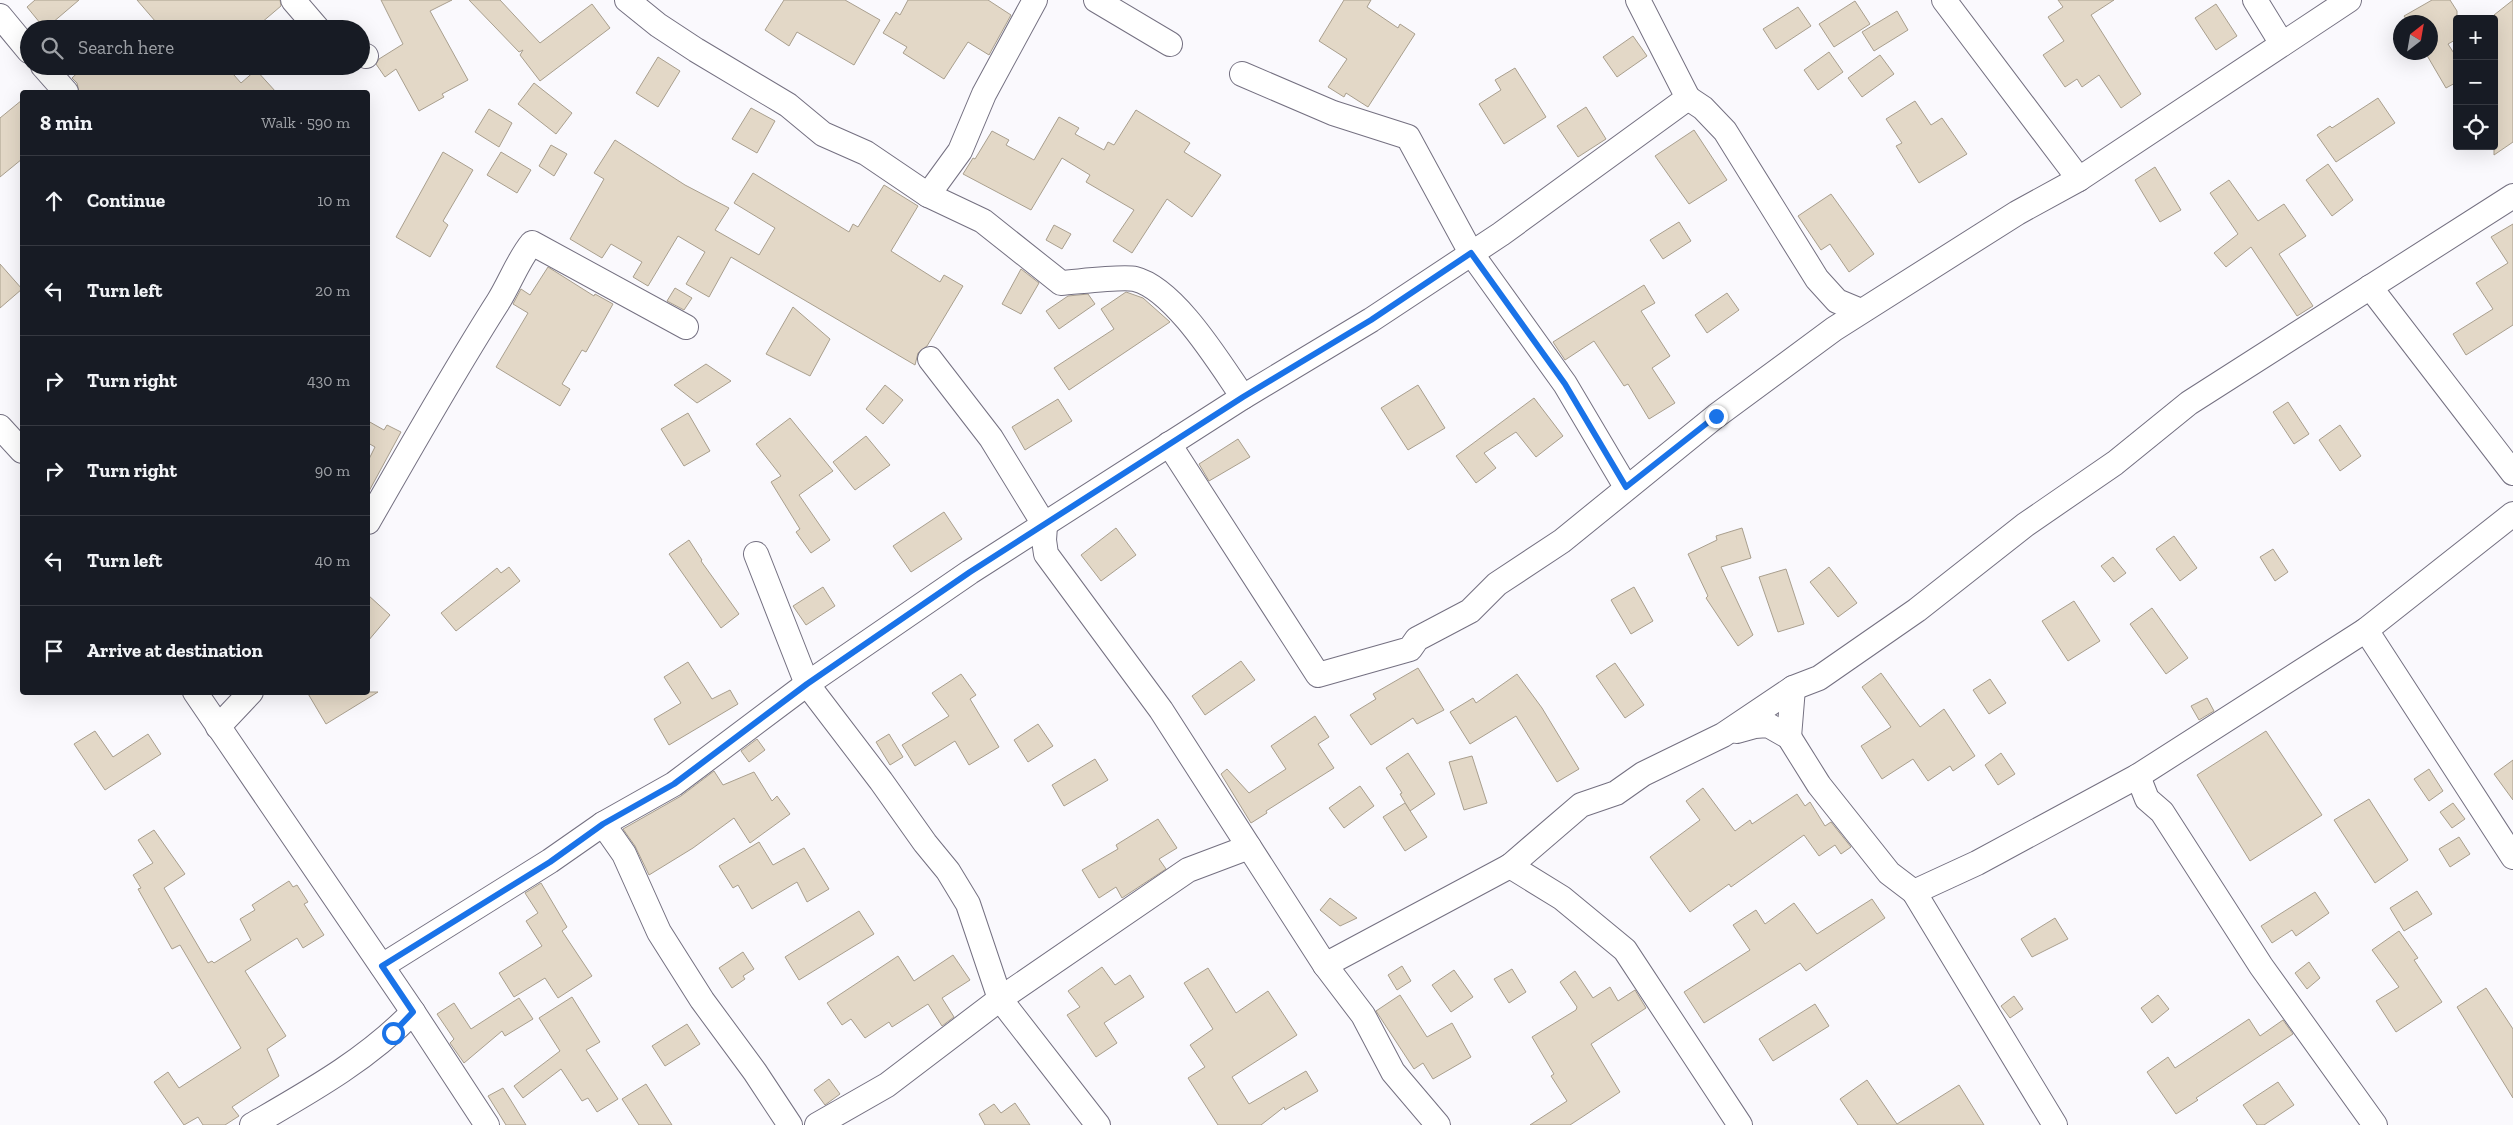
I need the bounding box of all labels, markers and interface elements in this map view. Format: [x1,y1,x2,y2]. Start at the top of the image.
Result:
north arrow [2393,15,2438,60]
map controls [2453,15,2498,150]
button: + [2453,15,2498,60]
search box [20,20,370,75]
icon: search [38,34,66,62]
text: Search here [78,36,174,59]
button: − [2453,60,2498,105]
button: locate [2453,105,2498,150]
text: 8 min [40,110,92,135]
text: Walk · 590 m [261,113,350,132]
icon: ahead [40,187,68,215]
text: Continue [87,189,165,212]
text: 10 m [317,191,350,210]
icon: left [40,277,68,305]
text: Turn left [87,279,162,302]
text: 20 m [315,281,350,300]
icon: right [40,367,68,395]
text: Turn right [87,369,177,392]
text: 430 m [307,371,350,390]
route end [1705,405,1728,428]
icon: right [40,457,68,485]
text: Turn right [87,459,177,482]
text: 90 m [315,461,350,480]
icon: left [40,547,68,575]
text: Turn left [87,549,162,572]
text: 40 m [315,551,350,570]
icon: arrive [40,637,68,665]
text: Arrive at destination [87,639,263,662]
route start [382,1022,405,1045]

